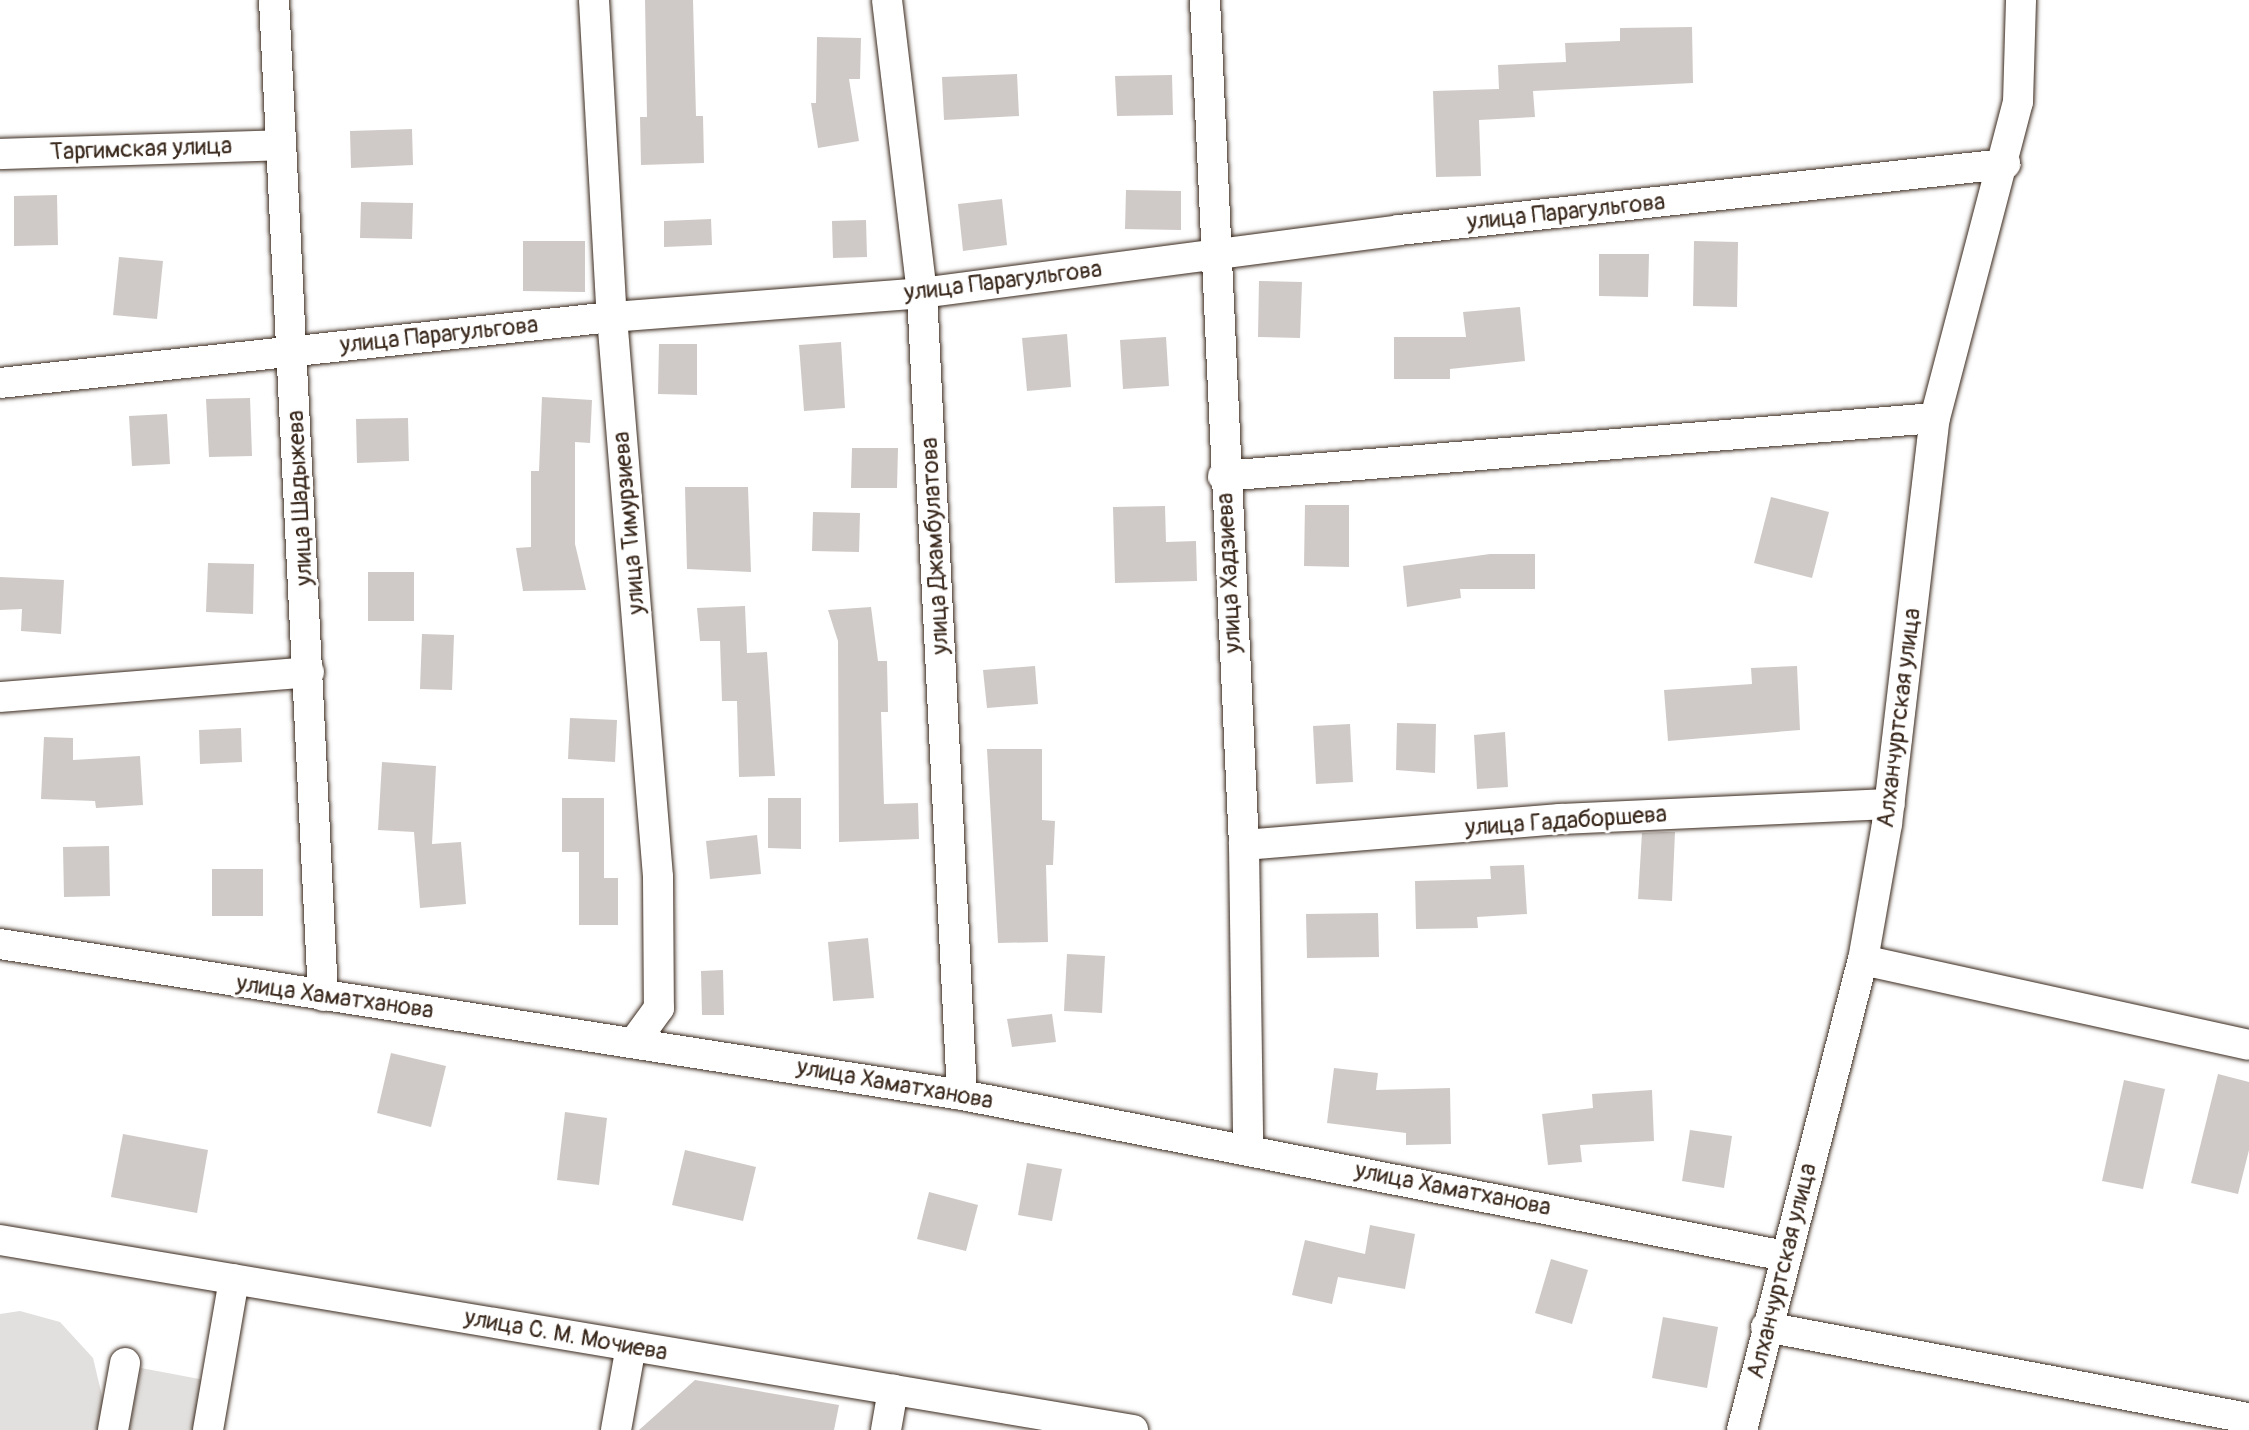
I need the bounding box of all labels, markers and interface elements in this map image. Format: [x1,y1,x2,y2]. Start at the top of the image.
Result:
street label: Таргимская улица [49,131,233,167]
street label: улица Парагульгова [1465,187,1667,237]
street label: улица Парагульгова [902,255,1104,307]
street label: улица Парагульгова [338,310,540,360]
street label: улица Шадыжева [281,409,319,587]
street label: улица Тимурзиева [607,430,651,616]
street label: улица Джамбулатова [915,437,955,655]
street label: улица Хадзиева [1210,492,1248,654]
street label: Алханчуртская улица [1871,607,1927,829]
street label: улица Гадаборшева [1464,800,1668,842]
street label: улица Хаматханова [234,969,436,1025]
street label: улица Хаматханова [795,1053,995,1115]
street label: улица Хаматханова [1353,1156,1553,1222]
street label: Алханчуртская улица [1741,1160,1823,1382]
street label: улица С. М. Мочиева [462,1303,670,1367]

